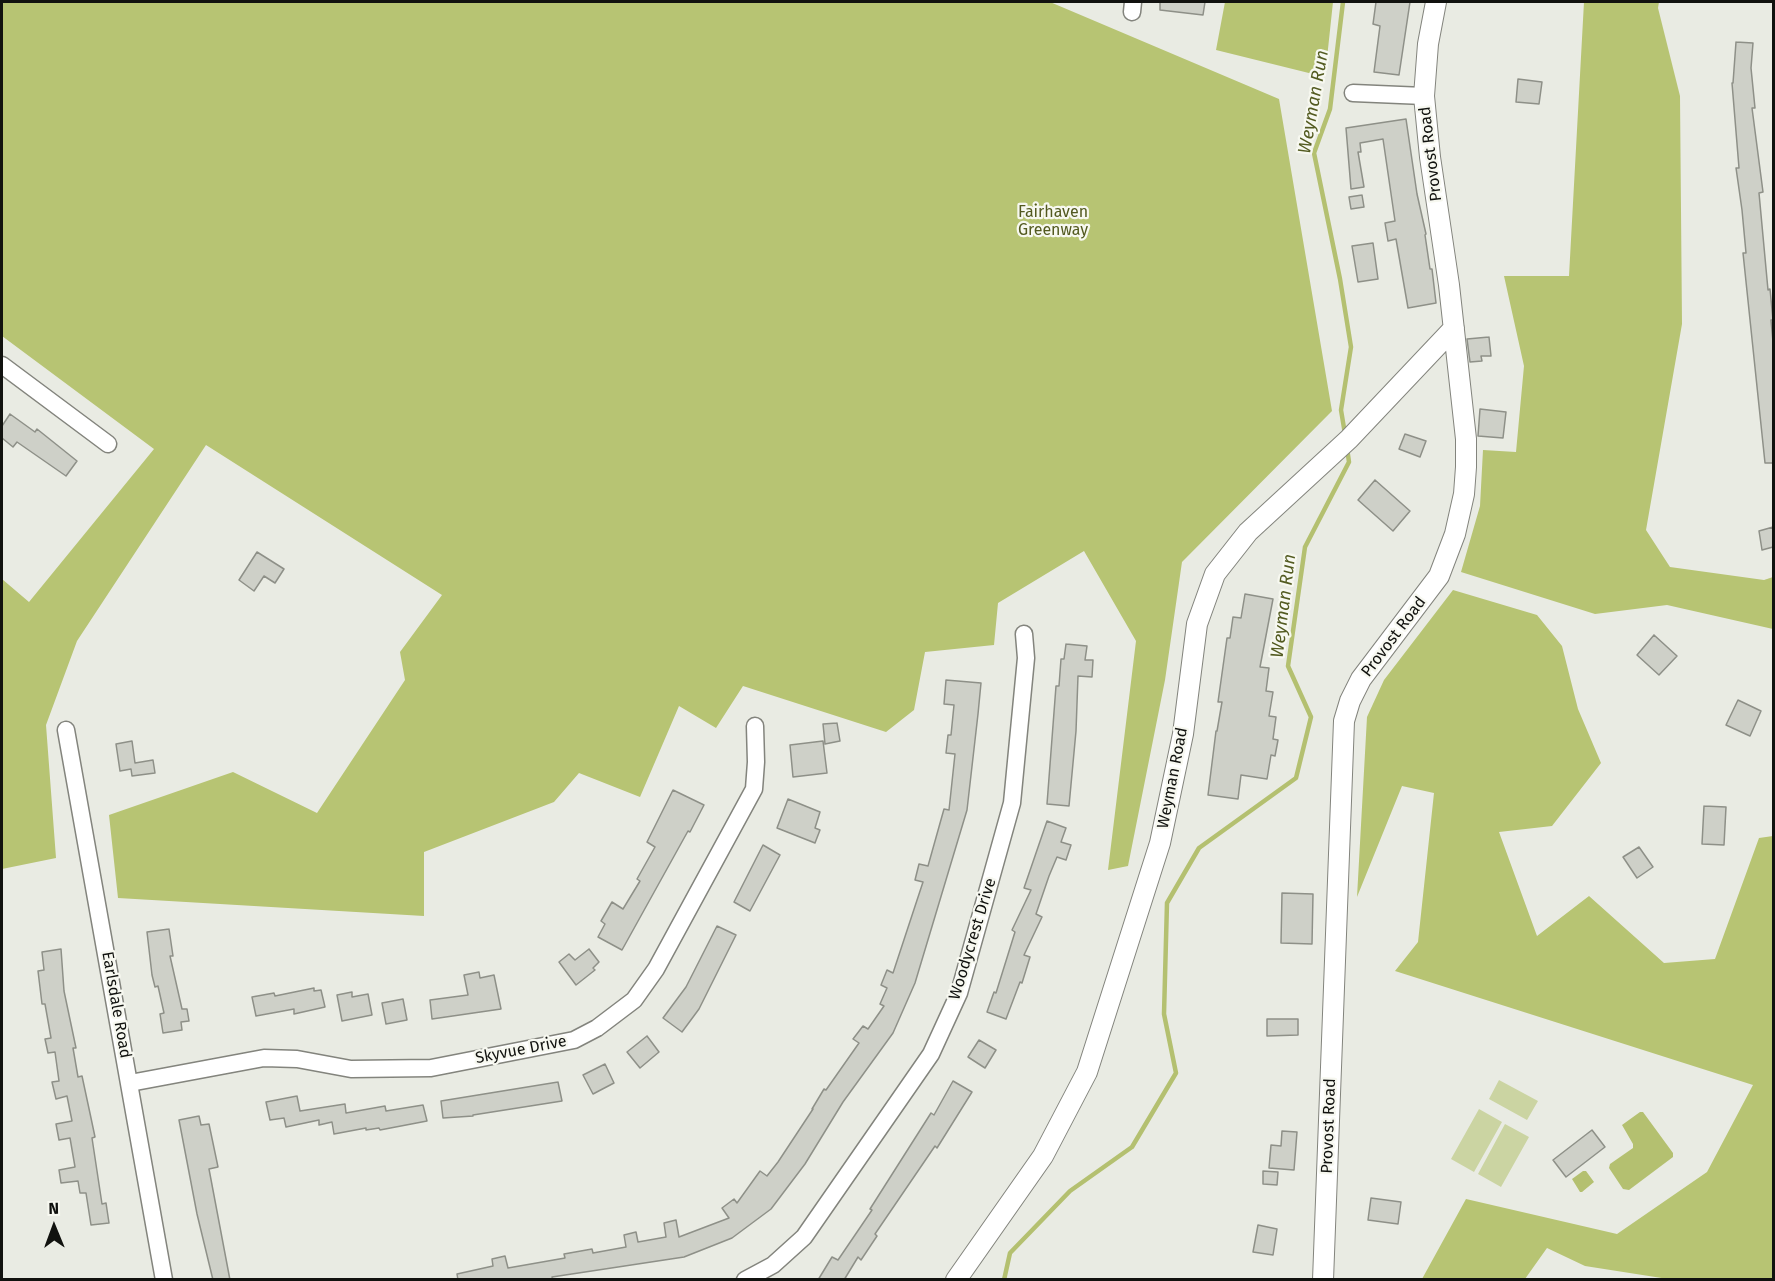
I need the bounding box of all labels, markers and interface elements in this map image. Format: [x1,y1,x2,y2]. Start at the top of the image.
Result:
water label: Weyman Run [1294,49,1334,155]
street label: Provost Road [1416,105,1446,203]
park label: Fairhaven Greenway [1018,203,1088,241]
water label: Weyman Run [1267,553,1301,659]
street label: Provost Road [1358,593,1430,681]
street label: Weyman Road [1154,726,1192,830]
street label: Woodycrest Drive [945,876,1001,1002]
street label: Earlsdale Road [97,950,135,1060]
street label: Skyvue Drive [474,1032,568,1068]
street label: Provost Road [1318,1078,1340,1174]
north arrow [24,1197,84,1257]
text: N [48,1199,59,1218]

